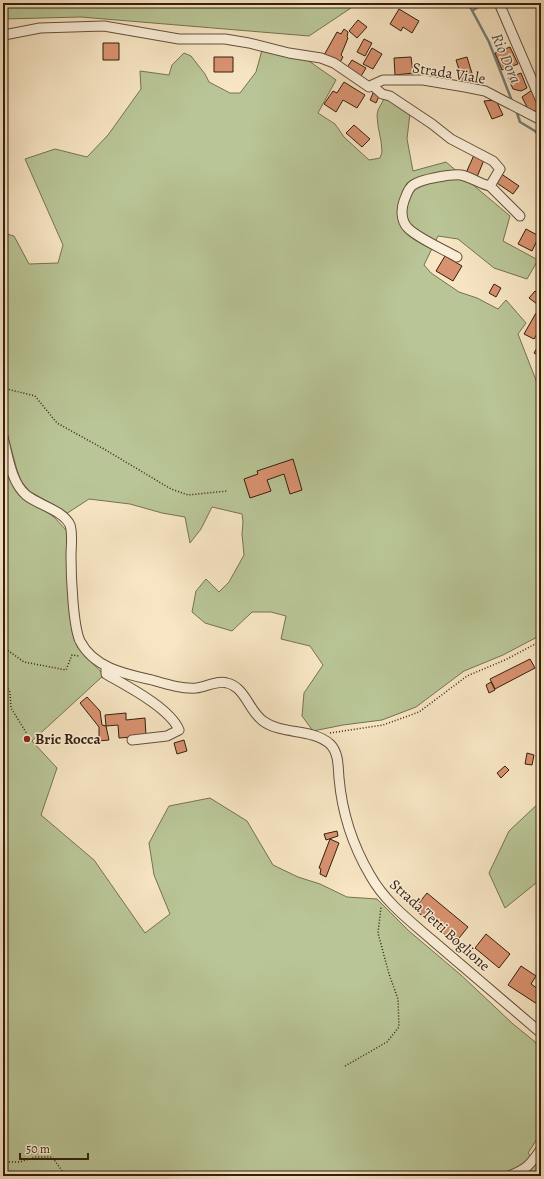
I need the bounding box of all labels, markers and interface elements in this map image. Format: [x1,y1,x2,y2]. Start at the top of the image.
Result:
water label: Rio Dora [486,30,527,87]
street label: Strada Viale [411,57,487,89]
place label: Bric Rocca [35,729,101,749]
marker: Bric Rocca [22,734,32,744]
street label: Strada Tetti Boglione [385,875,495,976]
scale bar [20,1135,88,1161]
text: 50 m [26,1141,50,1157]

